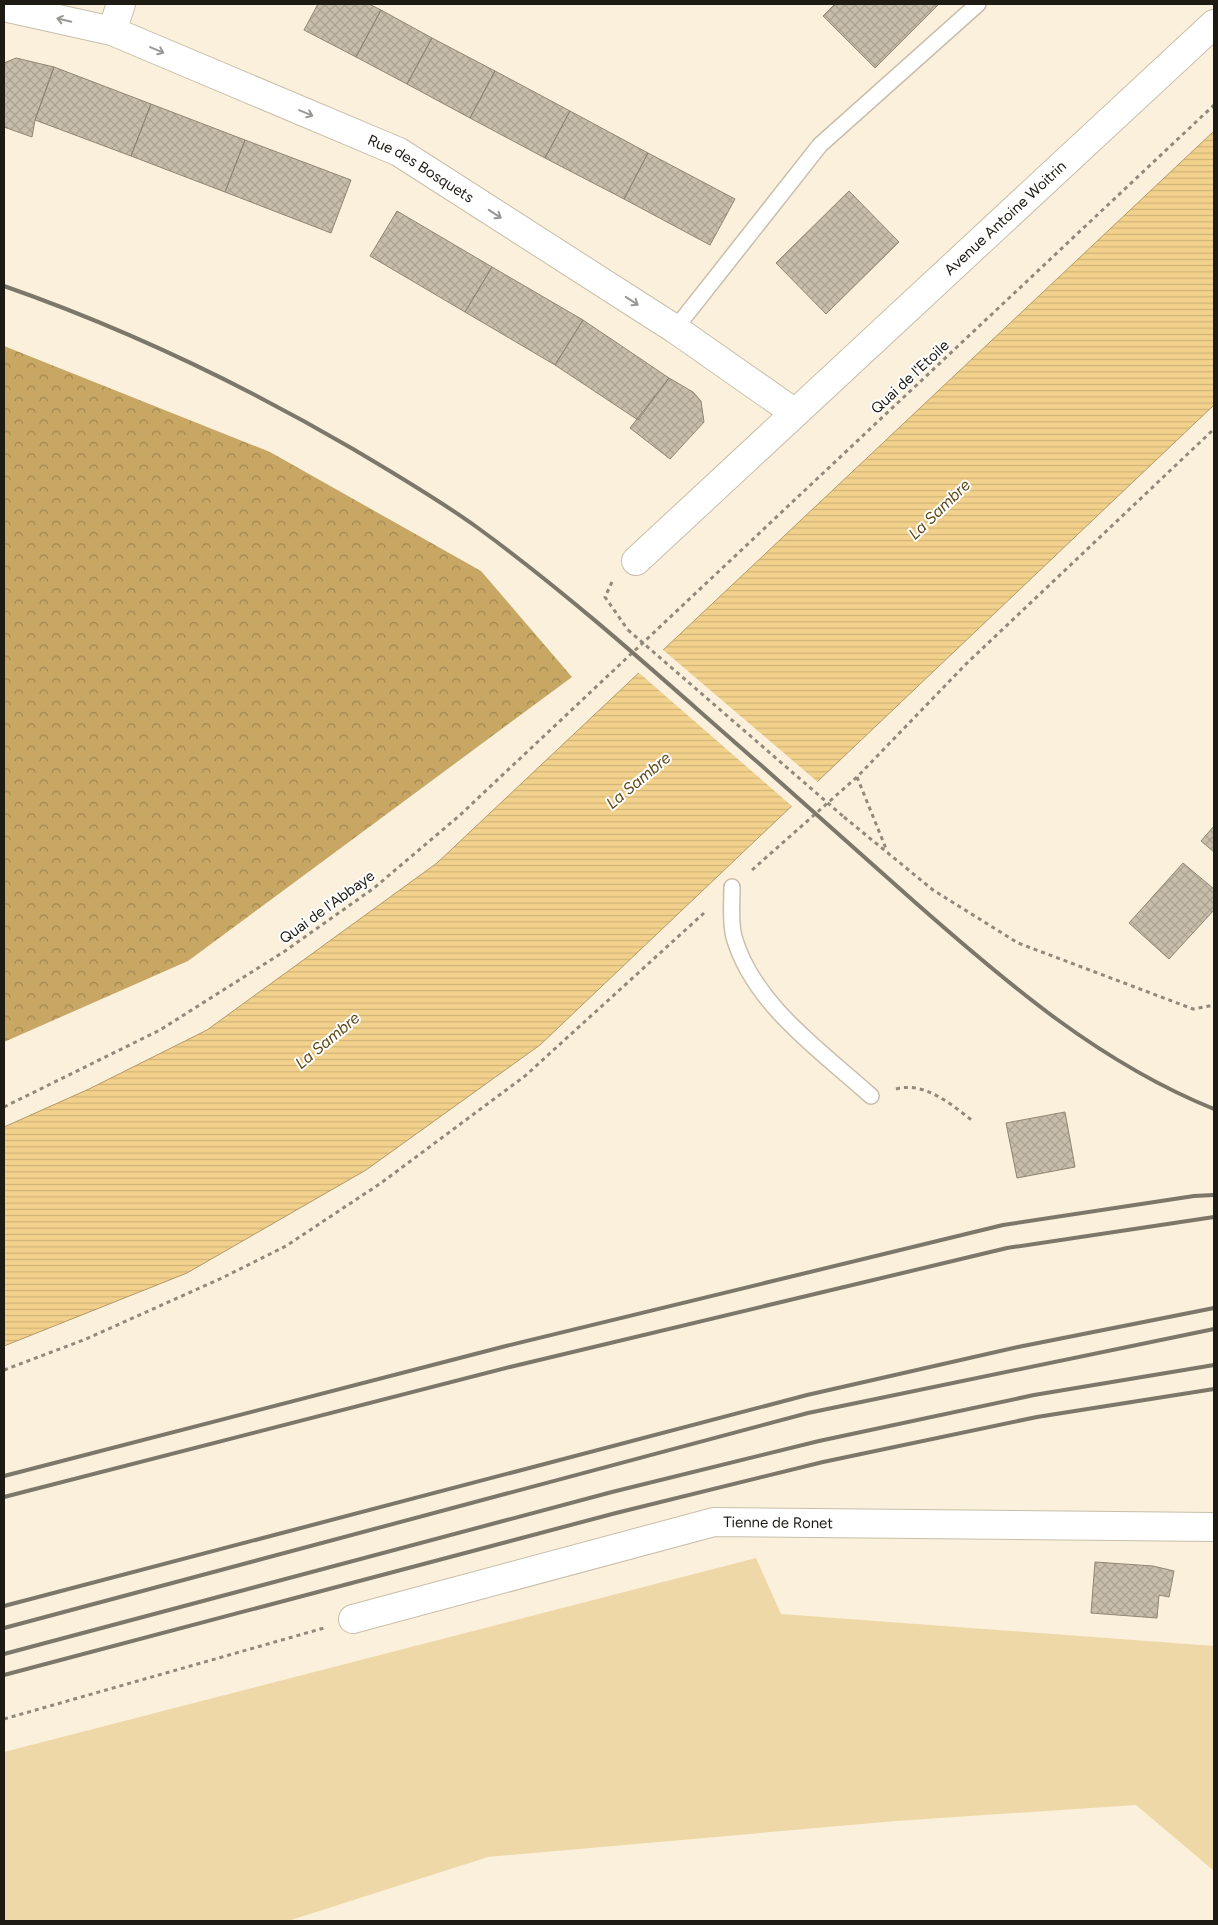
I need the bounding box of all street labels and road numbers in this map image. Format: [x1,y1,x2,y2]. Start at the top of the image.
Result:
street label: Rue des Bosquets [365,131,477,207]
street label: Avenue Antoine Woitrin [941,157,1070,279]
street label: Quai de l'Etoile [867,336,953,418]
street label: Quai de l'Abbaye [276,866,378,948]
street label: Tienne de Ronet [723,1513,833,1532]

